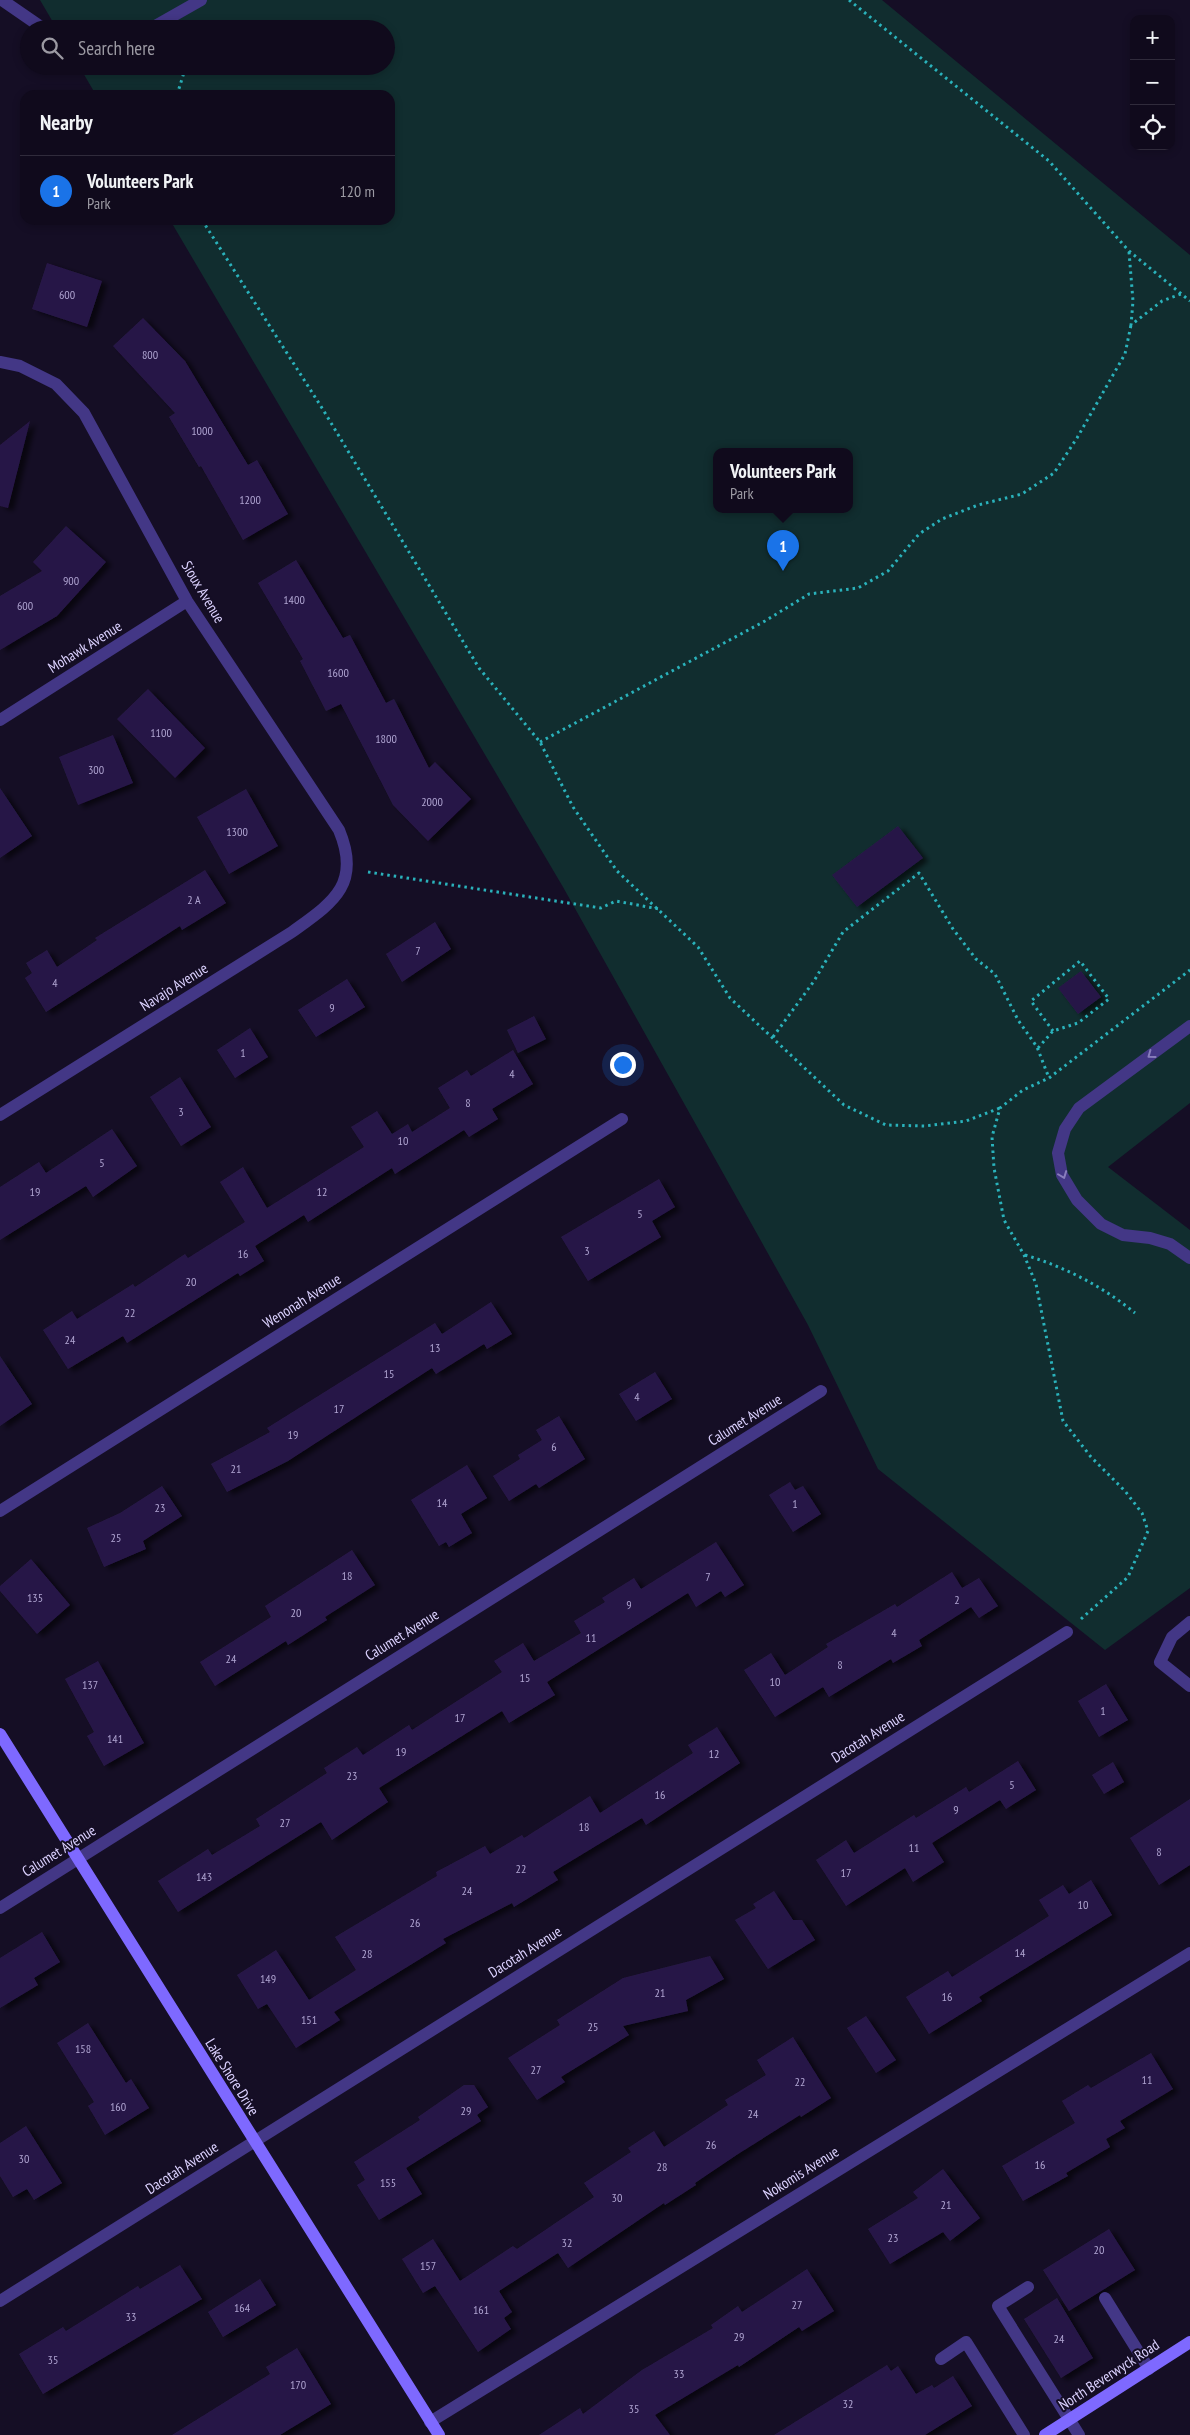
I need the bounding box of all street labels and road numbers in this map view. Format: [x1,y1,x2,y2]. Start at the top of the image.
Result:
street label: Sioux Avenue [177,557,229,626]
street label: Mohawk Avenue [44,616,125,677]
street label: Navajo Avenue [136,958,211,1015]
street label: Wenonah Avenue [259,1269,344,1332]
street label: Calumet Avenue [704,1389,785,1450]
street label: Calumet Avenue [361,1604,442,1665]
street label: Dacotah Avenue [828,1707,908,1767]
street label: Calumet Avenue [18,1820,99,1881]
street label: Dacotah Avenue [485,1922,565,1982]
street label: Lake Shore Drive [201,2035,264,2119]
street label: Dacotah Avenue [142,2137,222,2198]
street label: Nokomis Avenue [759,2142,842,2203]
street label: North Beverwyck Road [1055,2335,1163,2414]

